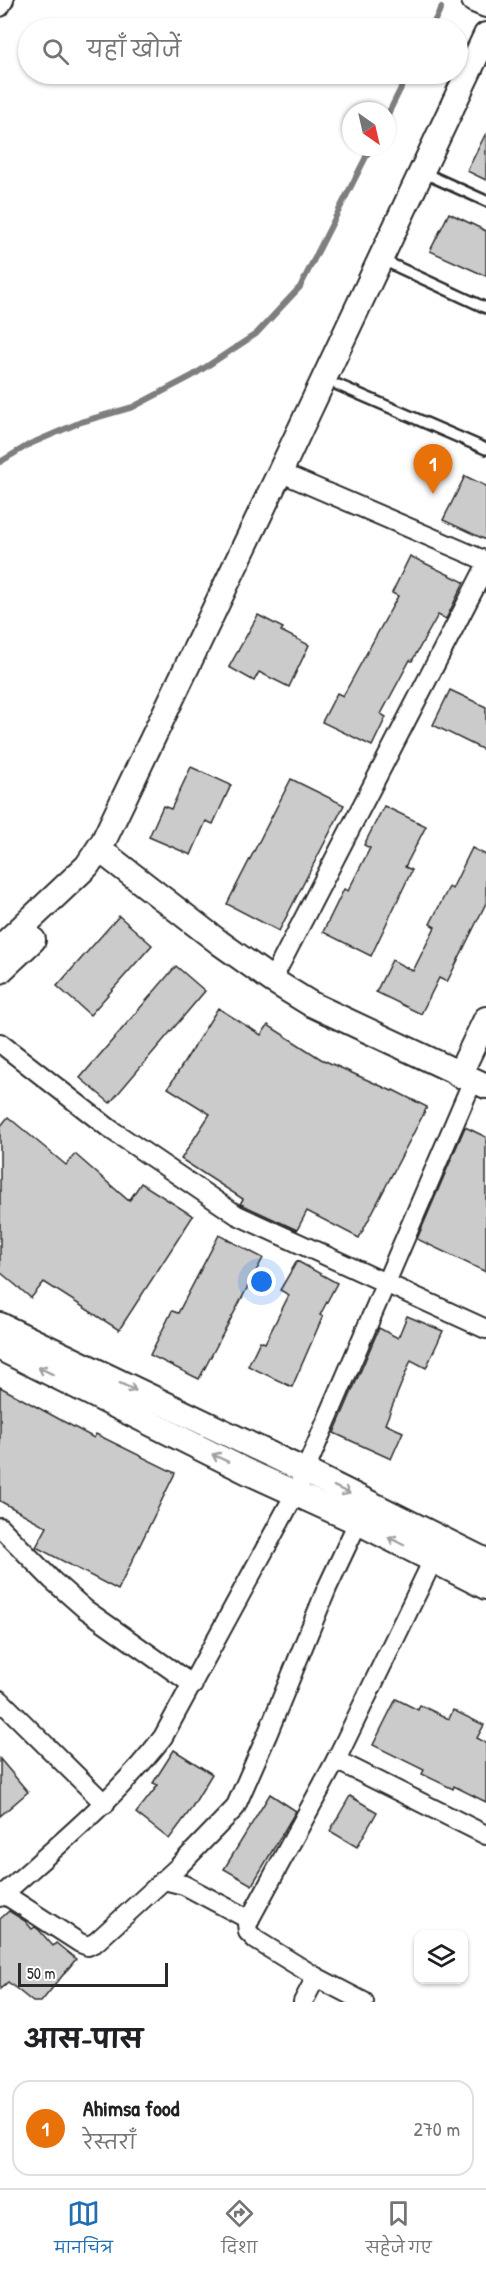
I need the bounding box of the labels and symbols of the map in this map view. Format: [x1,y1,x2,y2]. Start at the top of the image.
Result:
north arrow [342,102,396,156]
pin: 1 [414,444,452,494]
your location [247,1267,276,1296]
one-way arrow [37,1364,55,1376]
one-way arrow [119,1382,137,1394]
one-way arrow [212,1451,230,1463]
one-way arrow [332,1484,350,1496]
one-way arrow [388,1535,406,1546]
scale bar [18,1960,168,1988]

